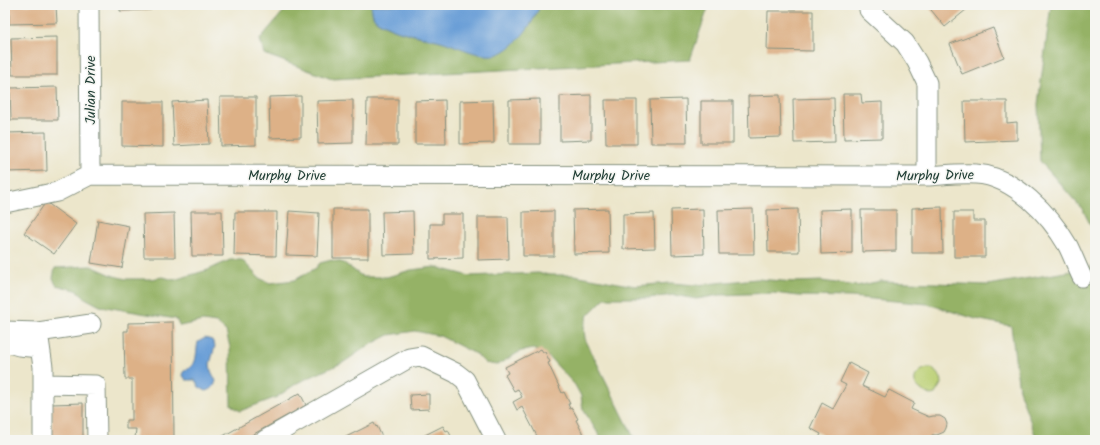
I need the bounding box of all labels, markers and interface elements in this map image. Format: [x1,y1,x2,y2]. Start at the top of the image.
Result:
street label: Julian Drive [80,55,102,124]
street label: Murphy Drive [896,164,975,188]
street label: Murphy Drive [248,165,327,187]
street label: Murphy Drive [572,165,651,187]

